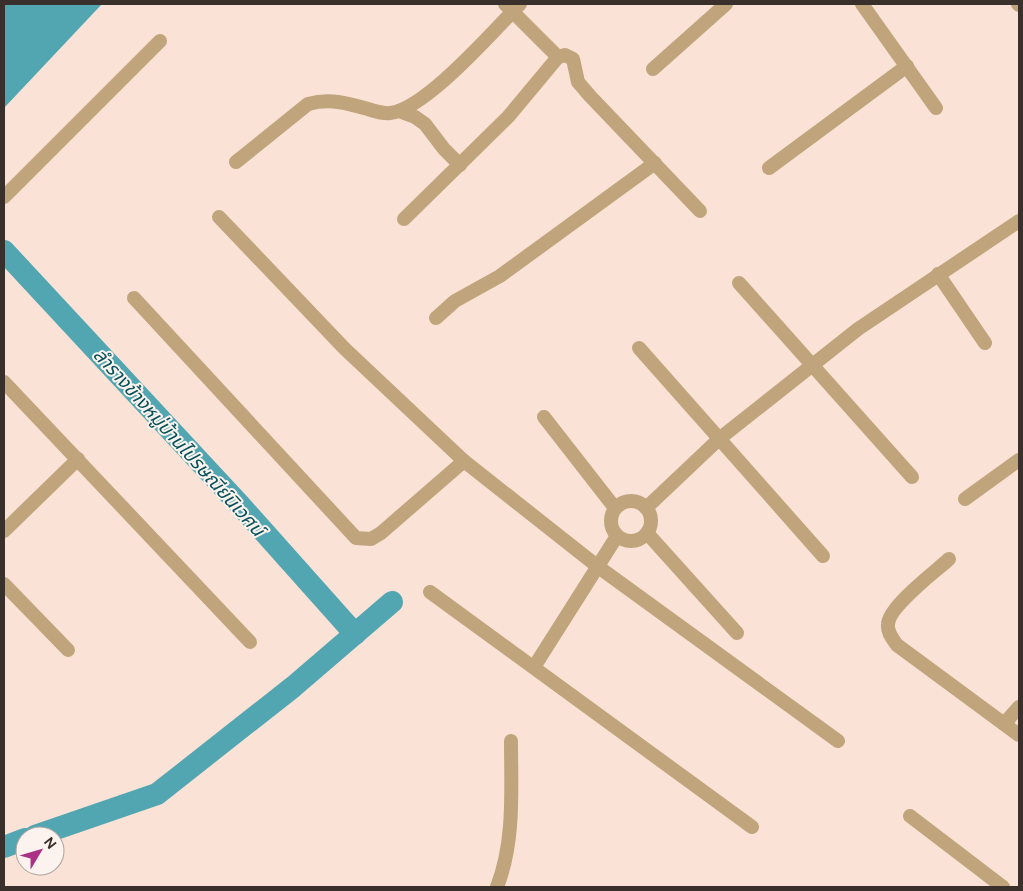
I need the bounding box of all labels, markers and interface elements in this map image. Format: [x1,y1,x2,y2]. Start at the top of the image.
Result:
water label: ลำรางข้างหมู่บ้านไปรษณีย์นิเวศน์ [88,343,273,544]
north arrow [15,826,65,876]
text: N [40,833,60,853]

